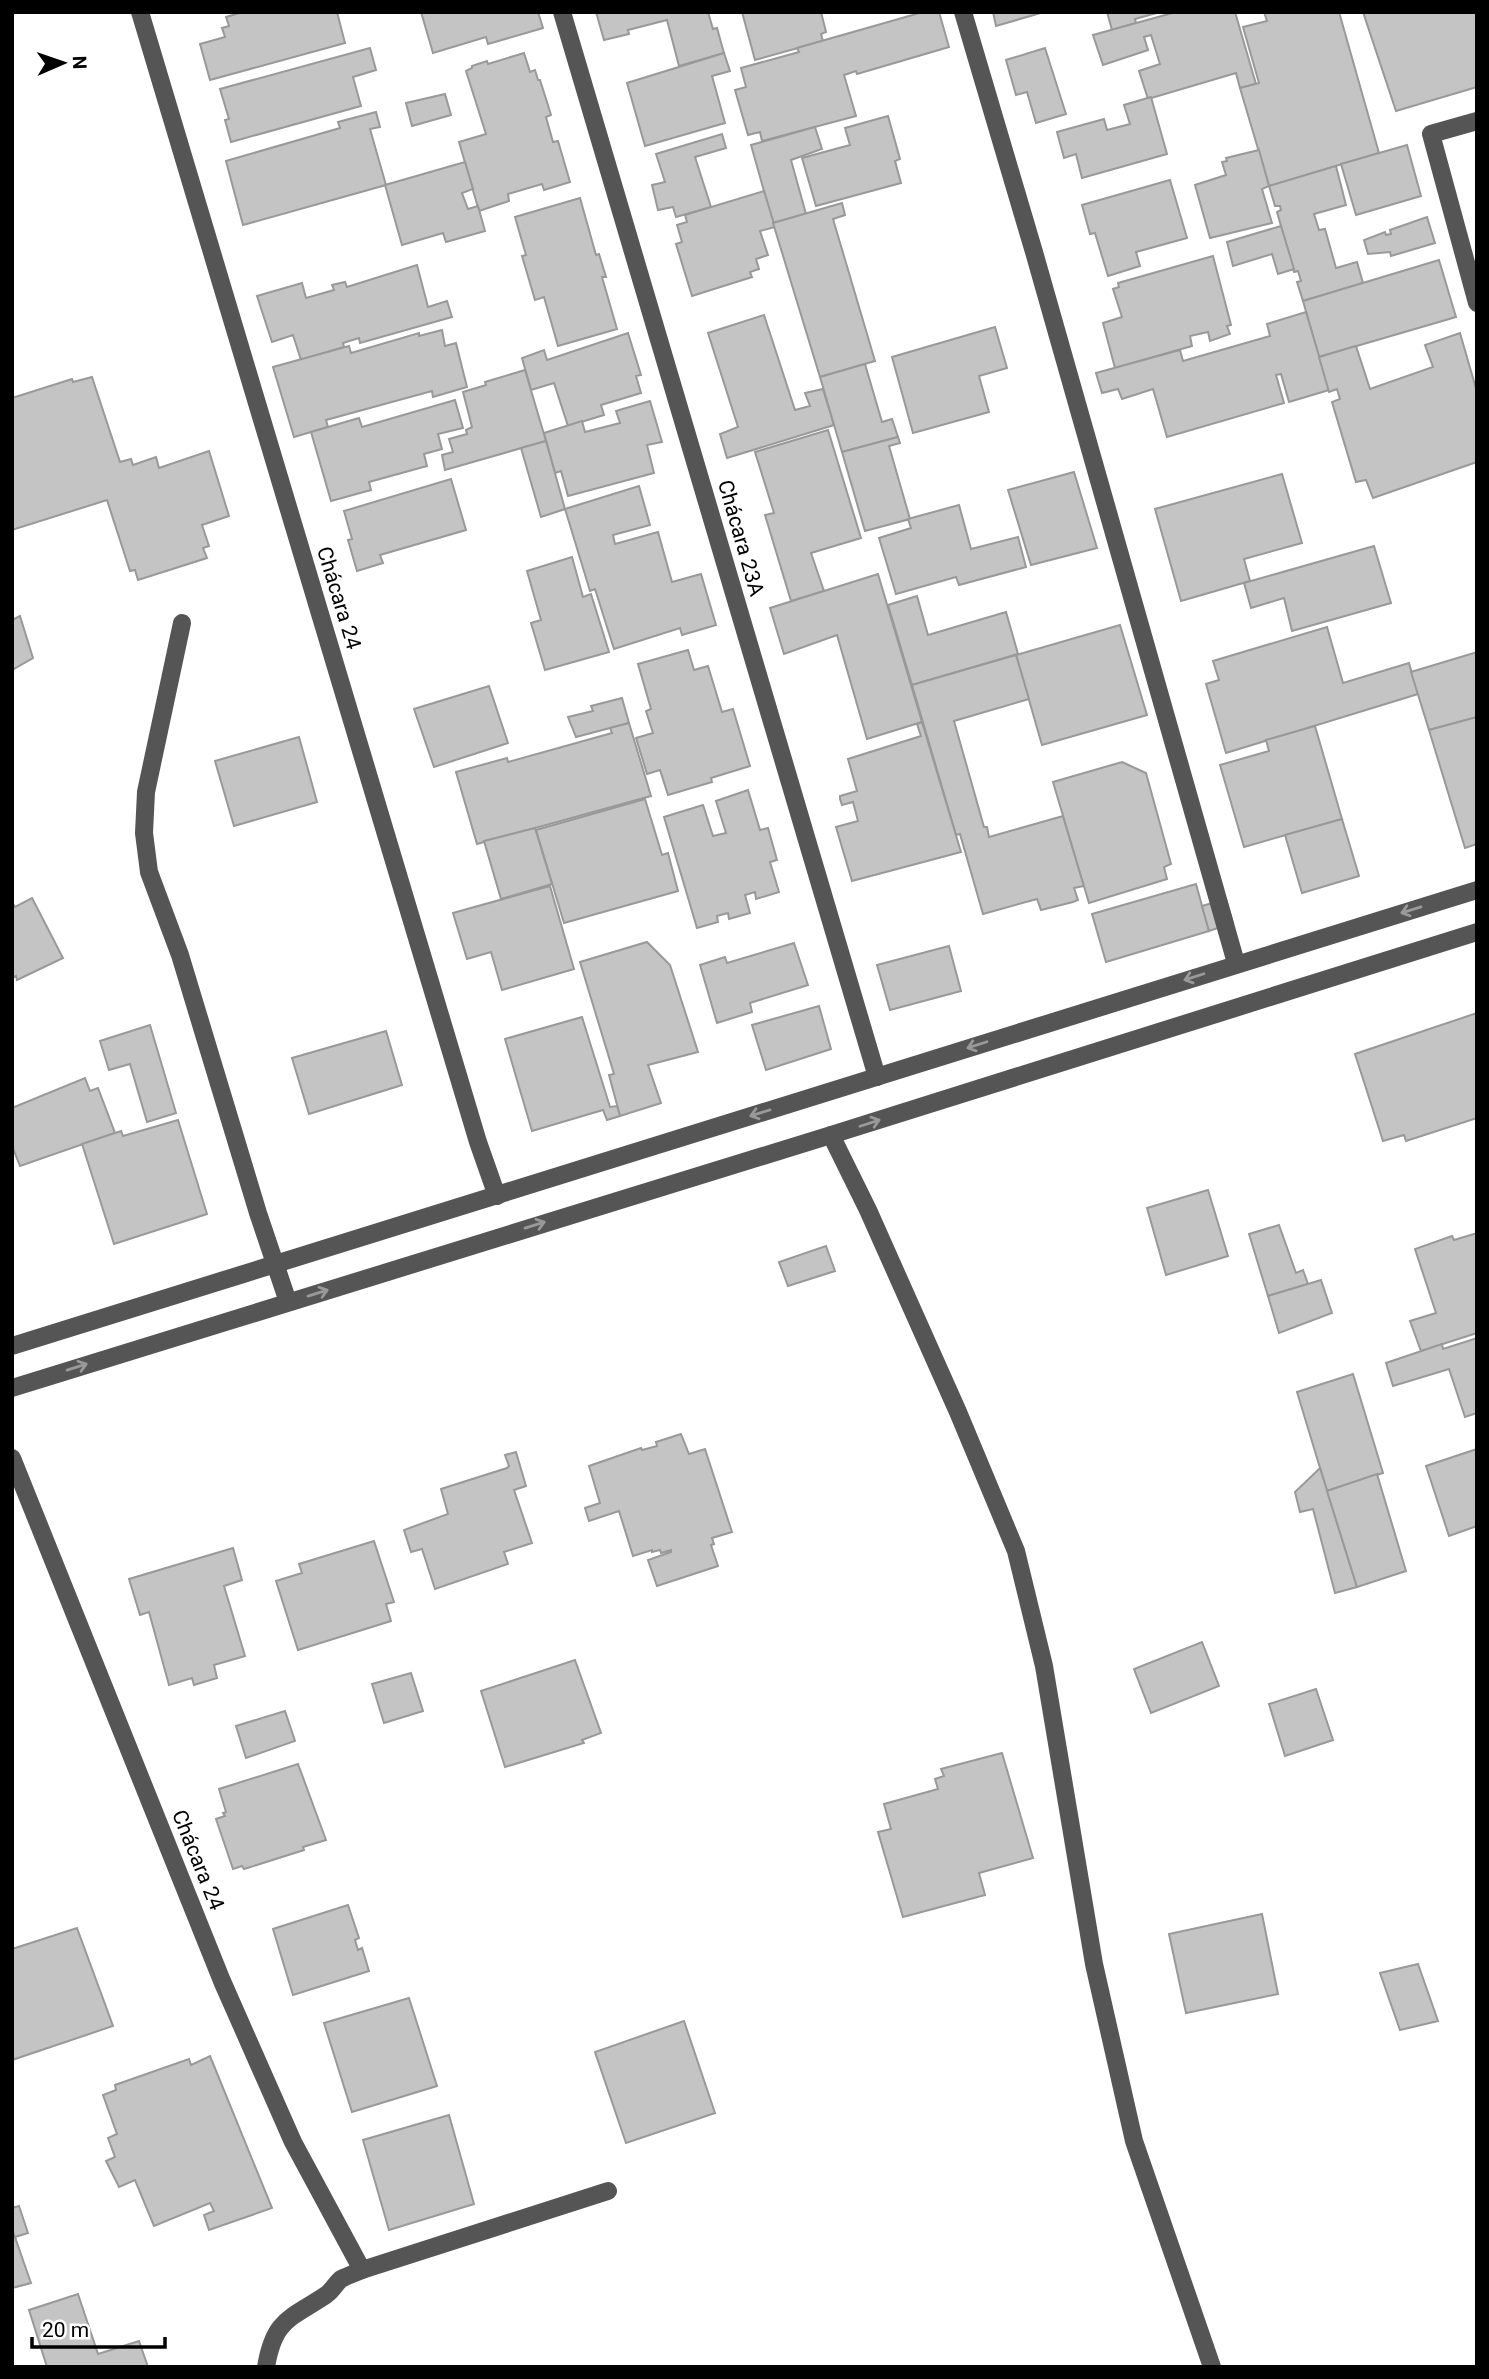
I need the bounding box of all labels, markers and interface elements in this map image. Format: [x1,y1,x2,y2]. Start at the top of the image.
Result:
north arrow [28,28,98,98]
text: N [68,55,91,70]
street label: Chácara 23A [713,477,769,599]
street label: Chácara 24 [312,544,366,652]
one-way arrow [1401,904,1423,917]
one-way arrow [1183,971,1205,984]
one-way arrow [966,1039,988,1052]
one-way arrow [749,1108,771,1121]
one-way arrow [859,1115,881,1128]
one-way arrow [524,1218,546,1231]
one-way arrow [307,1286,329,1299]
one-way arrow [66,1360,88,1373]
street label: Chácara 24 [167,1806,229,1914]
scale bar [32,2306,164,2350]
text: 20 m [42,2318,89,2342]

